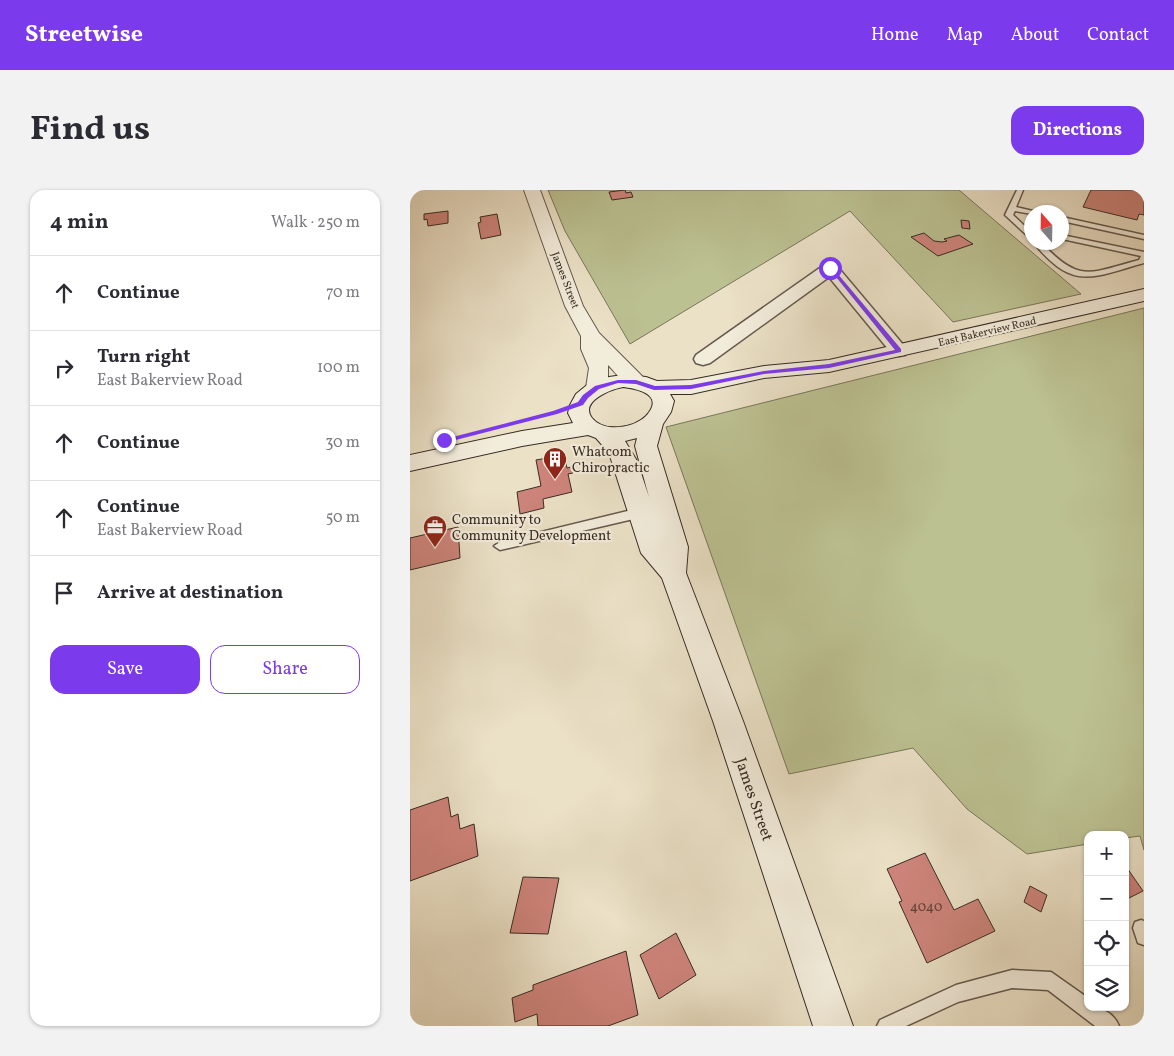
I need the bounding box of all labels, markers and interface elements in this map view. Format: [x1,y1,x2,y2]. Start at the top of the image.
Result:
text: Streetwise [25,18,143,52]
text: Home [871,23,919,48]
text: Map [947,23,983,48]
text: About [1011,23,1059,48]
text: Contact [1087,23,1149,48]
text: Find us [30,106,150,154]
button: Directions [1011,106,1144,155]
north arrow [1024,205,1069,250]
text: 4 min [50,208,109,237]
text: Walk · 250 m [271,212,360,234]
street label: James Street [547,250,582,311]
route start [819,257,842,280]
icon: ahead [50,279,78,307]
text: Continue [97,280,180,306]
text: 70 m [326,282,360,304]
street label: East Bakerview Road [937,314,1038,351]
text: Turn right [97,344,190,370]
icon: right [50,354,78,382]
text: 100 m [317,357,360,379]
text: East Bakerview Road [97,370,243,392]
icon: ahead [50,429,78,457]
route end [433,429,456,452]
text: Continue [97,430,180,456]
text: 30 m [325,432,360,454]
place label: Whatcom Chiropractic [572,443,650,478]
building icon: Whatcom Chiropractic [542,446,568,480]
text: Continue [97,494,180,520]
icon: ahead [50,504,78,532]
text: 50 m [326,507,360,529]
place label: Community to Community Development [452,511,611,546]
office icon: Community to Community Development [422,514,448,548]
text: East Bakerview Road [97,520,243,542]
icon: arrive [50,579,78,607]
text: Arrive at destination [97,580,283,606]
button: Save [50,645,200,694]
button: Share [210,645,360,694]
street label: James Street [729,755,778,845]
map controls [1084,831,1129,1011]
button: + [1084,831,1129,876]
button: − [1084,876,1129,921]
house number: 4040 [910,898,942,917]
button: locate [1084,921,1129,966]
button: layers [1084,966,1129,1011]

